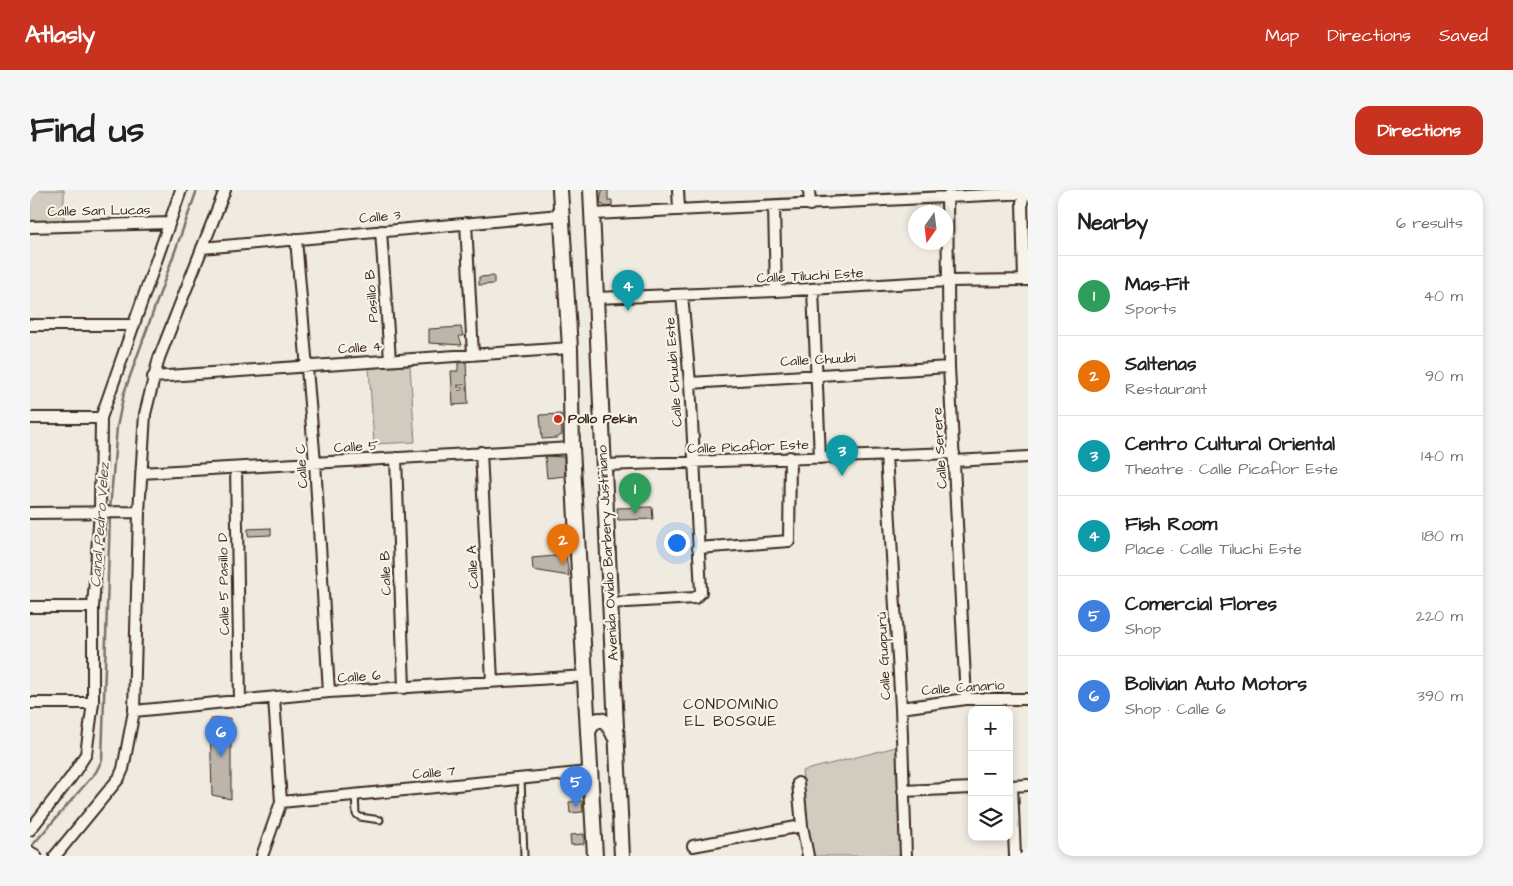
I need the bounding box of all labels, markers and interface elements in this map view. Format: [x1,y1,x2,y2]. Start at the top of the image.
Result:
text: Atlasly [25,18,95,52]
text: Map [1265,23,1299,48]
text: Directions [1327,23,1411,48]
text: Saved [1439,23,1488,48]
text: Find us [30,106,144,155]
button: Directions [1355,106,1483,155]
street label: Calle San Lucas [47,200,151,222]
street label: Calle 3 [358,205,402,229]
north arrow [908,205,953,250]
text: Nearby [1078,208,1148,237]
text: 6 results [1396,212,1463,234]
street label: Calle Tiluchi Este [756,263,864,289]
street label: Pasillo B [360,269,384,323]
pin: 4 [612,270,644,311]
text: Mas-Fit [1125,271,1190,298]
text: 1 [1093,285,1095,307]
text: 40 m [1423,285,1463,307]
text: Sports [1125,298,1177,320]
street label: Calle Chuubi Este [660,316,688,427]
street label: Calle 4 [337,336,383,360]
street label: Calle Chuubi [780,348,856,372]
text: Saltenas [1125,351,1197,378]
text: 2 [1089,365,1099,387]
text: 90 m [1425,365,1463,387]
text: Restaurant [1125,378,1207,400]
house number: 5 [455,380,463,395]
street label: Calle Serere [927,406,953,489]
place label: Pollo Pekin [568,409,637,429]
marker: Pollo Pekin [552,413,564,425]
text: Centro Cultural Oriental [1125,431,1335,458]
street label: Calle Picaflor Este [687,435,810,459]
pin: 3 [826,435,858,476]
street label: Calle 5 [333,436,379,458]
street label: Calle C [290,443,314,489]
street label: Avenida Ovidio Barbery Justiniano [592,444,624,661]
text: 3 [1090,445,1098,467]
text: 140 m [1421,445,1463,467]
text: Theatre · Calle Picaflor Este [1125,458,1338,480]
water label: Canal Pedro Velez [85,460,115,588]
pin: 1 [619,473,651,514]
text: Fish Room [1125,511,1217,538]
pin: 2 [547,524,579,565]
text: 4 [1089,525,1099,547]
text: 180 m [1422,525,1463,547]
your location [664,530,690,556]
street label: Calle 5 Pasillo D [213,533,235,635]
text: Place · Calle Tiluchi Este [1125,538,1302,560]
street label: Calle A [462,545,484,589]
street label: Calle B [375,550,397,596]
text: Comercial Flores [1125,591,1277,618]
text: 5 [1088,605,1100,627]
text: 220 m [1416,605,1463,627]
street label: Calle Guapurú [872,611,896,701]
text: Shop [1125,618,1161,640]
street label: Calle 6 [337,665,382,688]
text: Bolivian Auto Motors [1125,671,1307,698]
street label: Calle Canario [921,675,1005,701]
text: 6 [1089,685,1099,707]
text: 390 m [1417,685,1463,707]
district label: CONDOMINIO EL BOSQUE [683,694,779,732]
text: Shop · Calle 6 [1125,698,1226,720]
map controls [968,706,1013,841]
button: + [968,706,1013,751]
pin: 6 [205,716,237,757]
button: − [968,751,1013,796]
street label: Calle 7 [412,761,457,785]
pin: 5 [560,766,592,807]
button: layers [968,796,1013,841]

